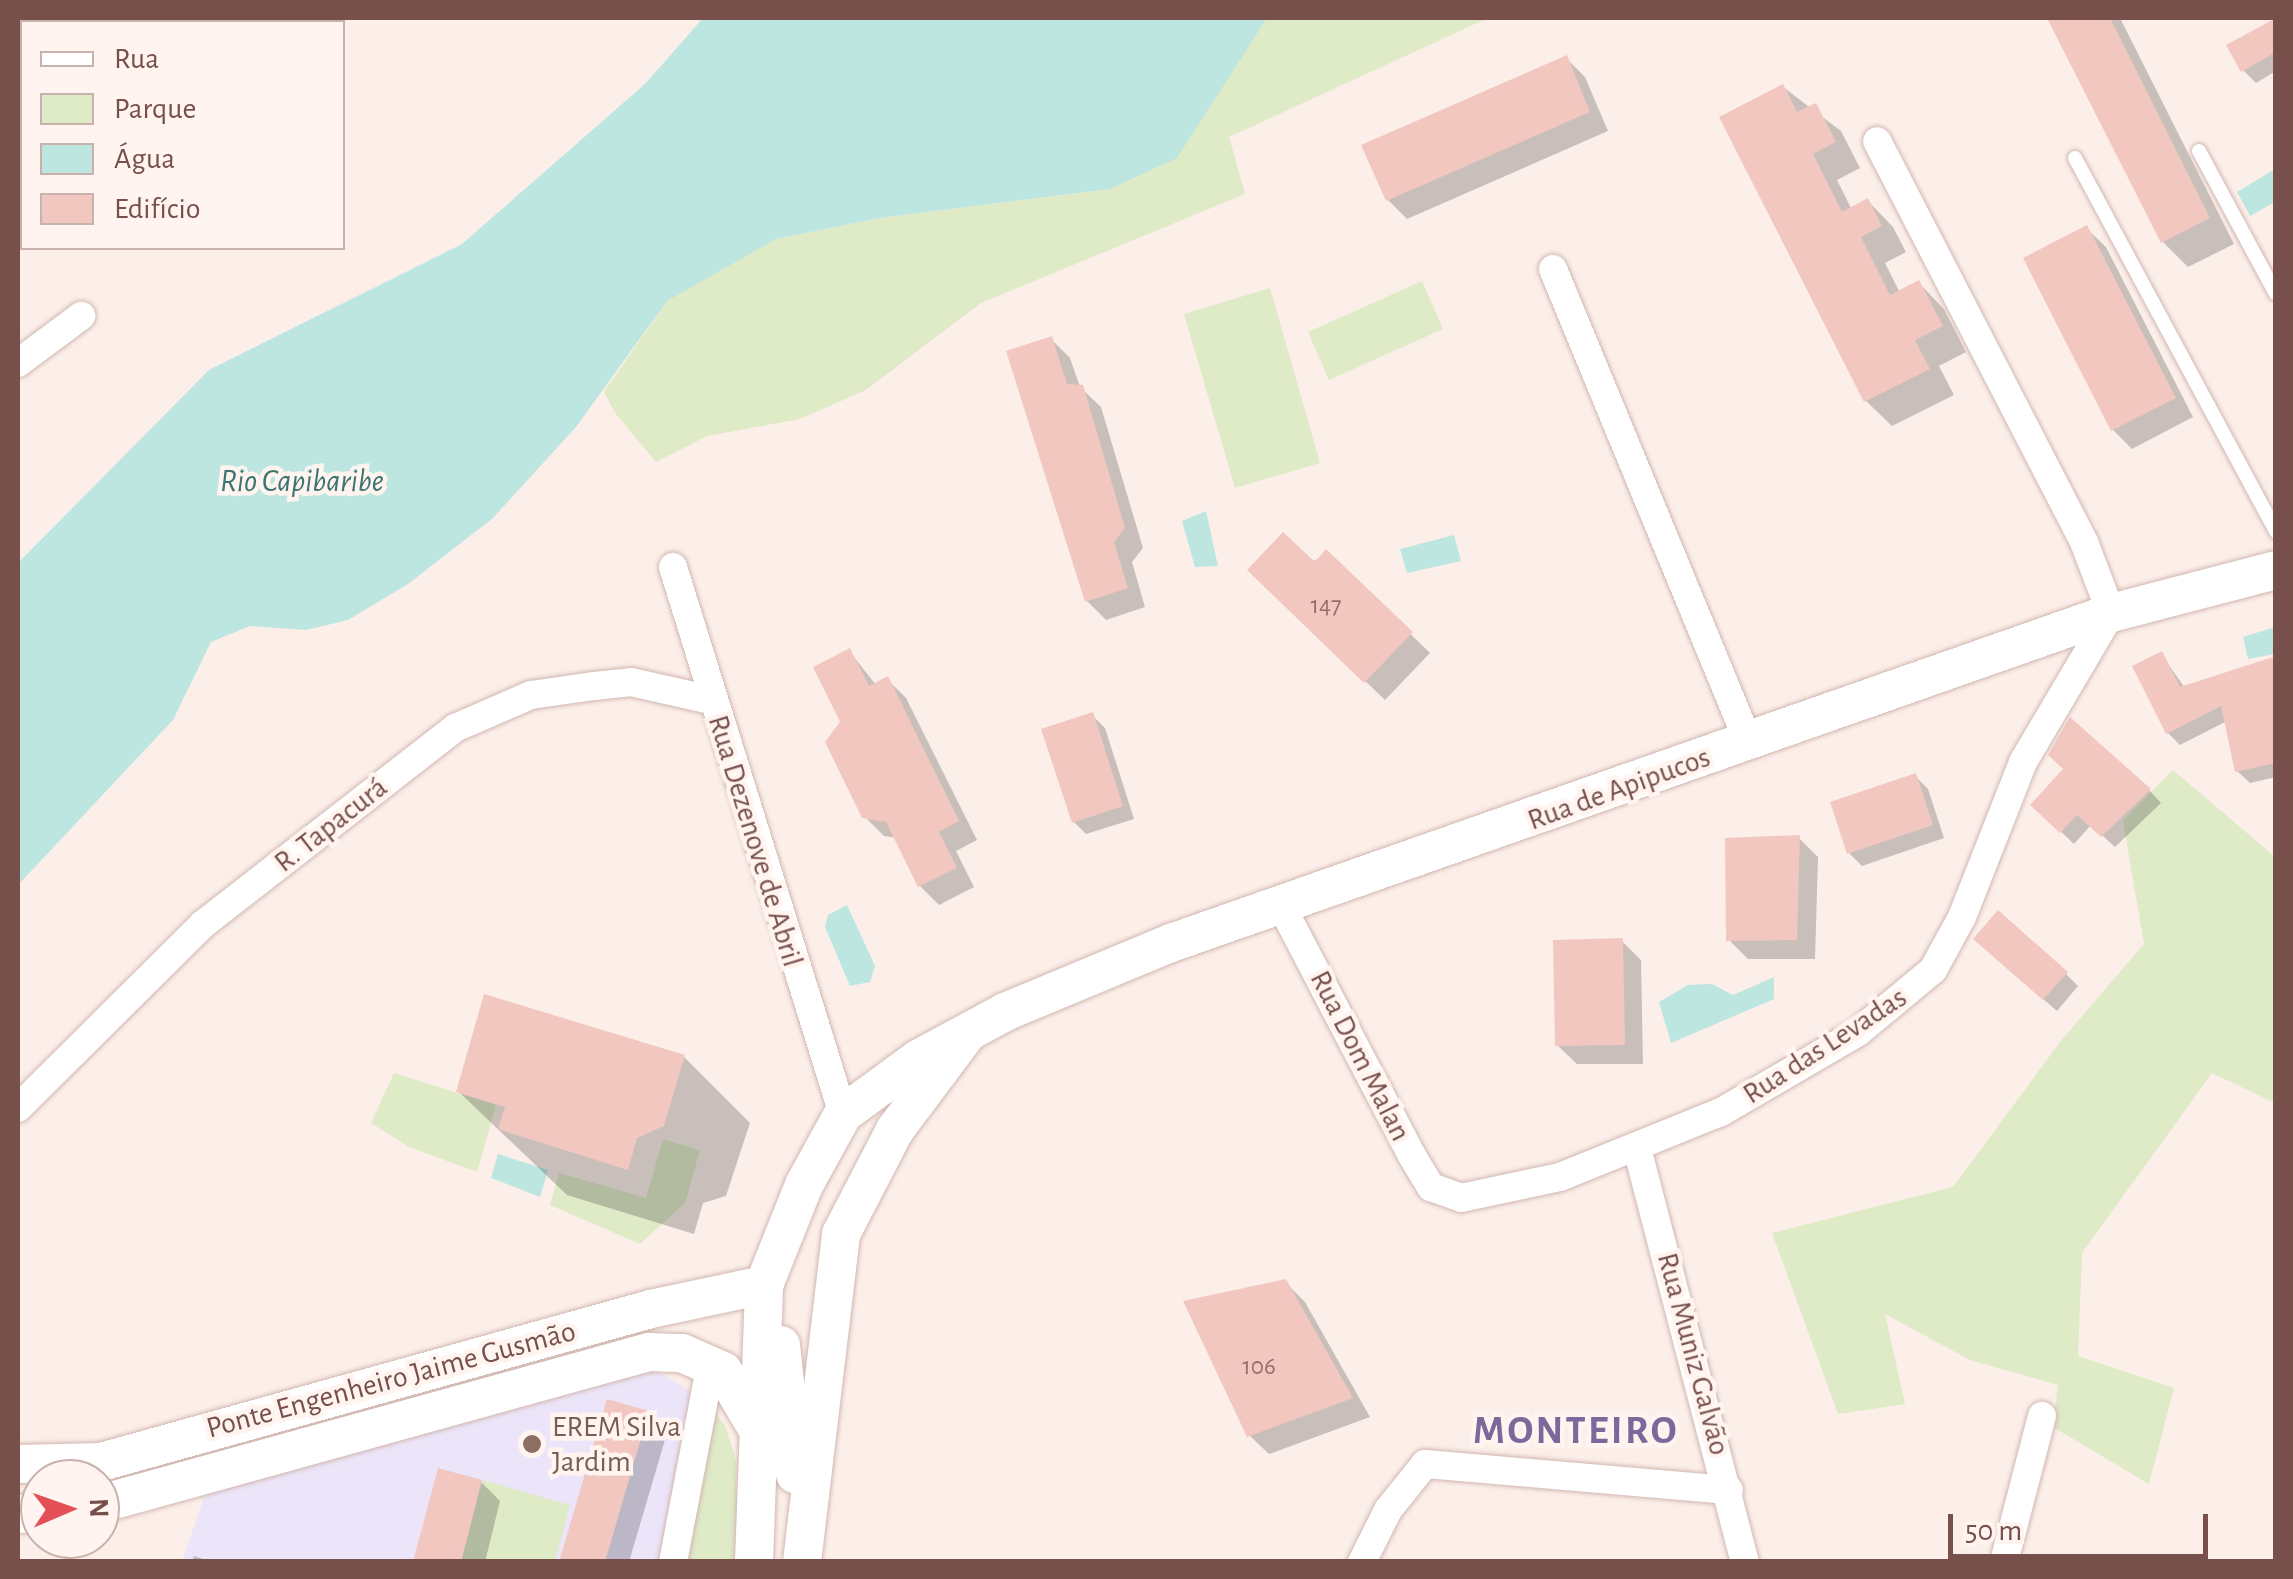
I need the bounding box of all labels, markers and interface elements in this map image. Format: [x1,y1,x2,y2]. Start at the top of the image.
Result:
legend [20,20,345,250]
text: Rua [114,44,159,74]
text: Parque [114,94,196,124]
text: Água [114,144,175,174]
text: Edifício [114,194,200,224]
water label: Rio Capibaribe [220,462,384,500]
house number: 147 [1310,591,1342,621]
street label: Rua Dezenove de Abril [700,711,810,971]
street label: Rua de Apipucos [1523,739,1715,839]
street label: R. Tapacurá [267,770,395,880]
street label: Rua Dom Malan [1302,965,1418,1147]
street label: Rua das Levadas [1736,980,1914,1112]
street label: Rua Muniz Galvão [1649,1249,1737,1459]
street label: Ponte Engenheiro Jaime Gusmão [202,1313,580,1447]
house number: 106 [1242,1352,1276,1382]
district label: MONTEIRO [1473,1407,1679,1455]
place label: EREM Silva Jardim [552,1409,681,1480]
marker: EREM Silva Jardim [521,1433,543,1455]
north arrow [20,1459,120,1559]
scale bar [1953,1494,2213,1556]
text: N [84,1498,112,1518]
text: 50 m [1965,1516,2022,1546]

